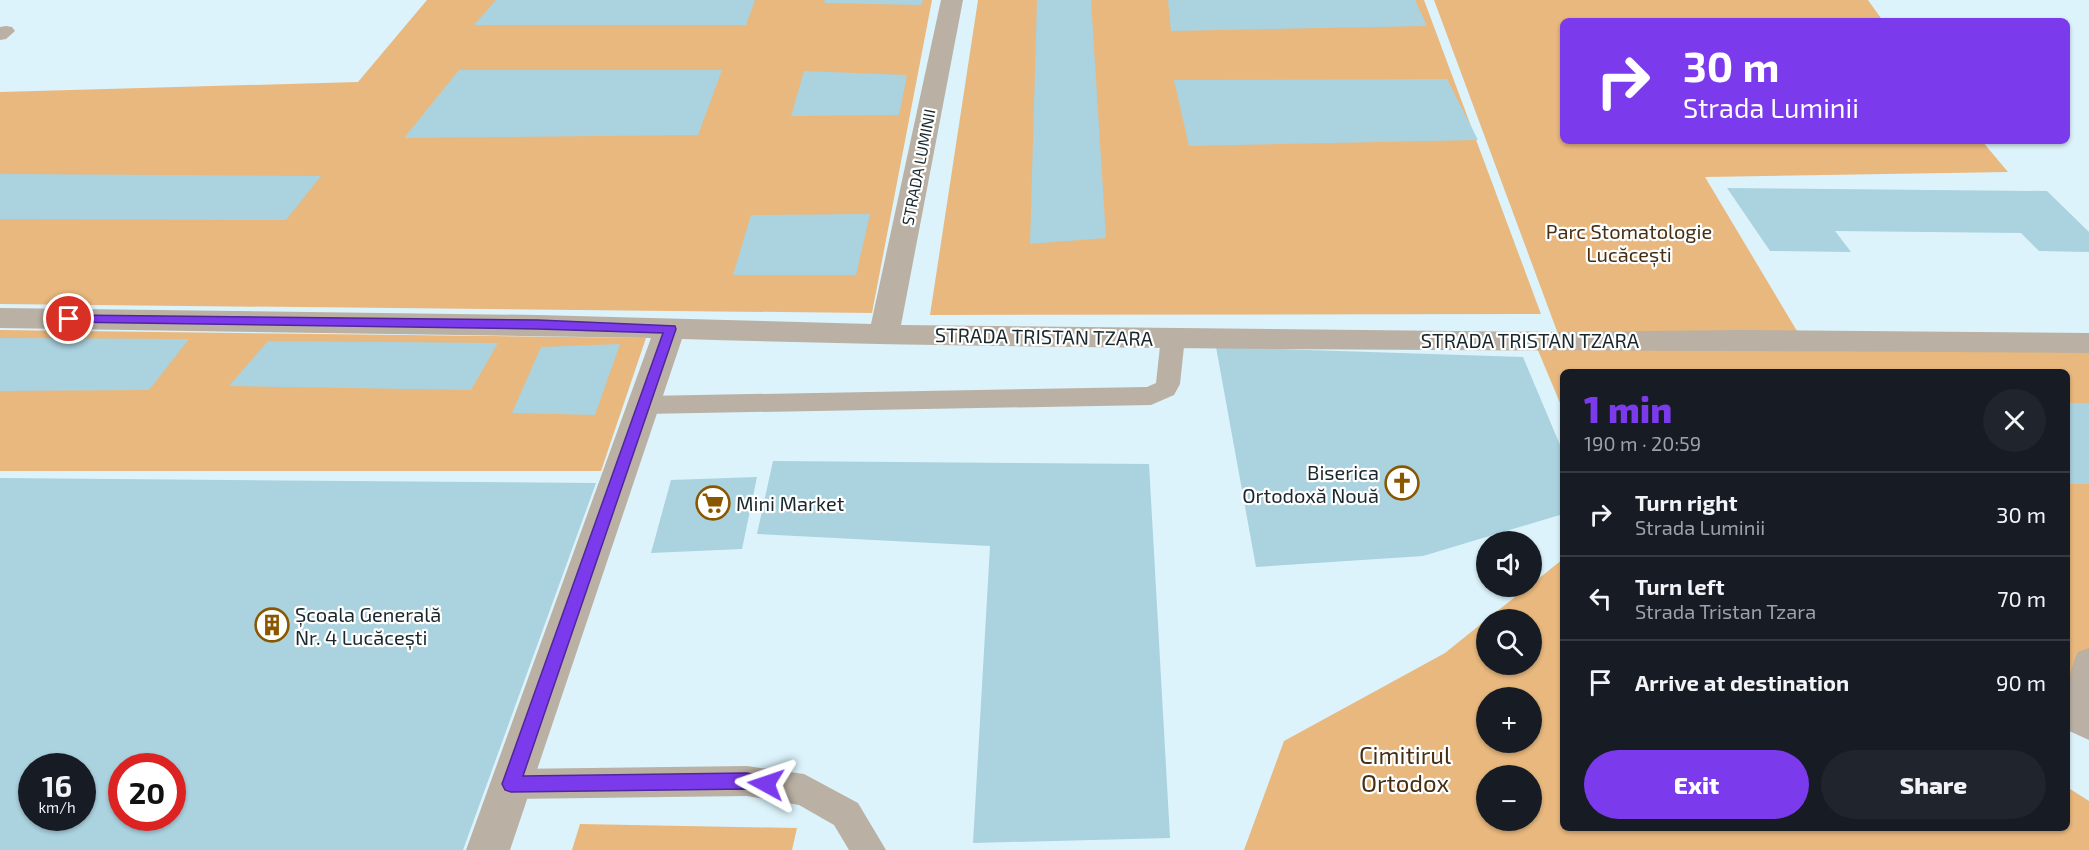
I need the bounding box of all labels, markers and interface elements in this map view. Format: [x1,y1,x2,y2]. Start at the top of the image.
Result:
text: 30 m [1683,40,1779,90]
icon: right [1584,42,1662,120]
text: Strada Luminii [1683,91,1859,123]
street label: STRADA LUMINII [897,107,939,227]
park label: Parc Stomatologie Lucăcești [1546,219,1712,268]
pin [43,293,94,344]
icon: arrive [52,302,85,335]
street label: STRADA TRISTAN TZARA [935,322,1154,350]
street label: STRADA TRISTAN TZARA [1421,328,1640,352]
text: 1 min [1584,387,1672,430]
button: close [1983,389,2046,452]
text: 190 m · 20:59 [1584,431,1701,455]
place label: Biserica Ortodoxă Nouă [1242,460,1379,507]
church icon: Biserica Ortodoxă Nouă [1384,465,1420,501]
supermarket icon: Mini Market [695,485,731,521]
text: Turn right [1635,489,1737,515]
place label: Mini Market [736,491,845,515]
icon: right [1584,498,1617,531]
text: 30 m [1996,501,2046,527]
text: Strada Luminii [1635,515,1765,539]
map controls [1476,531,1542,831]
button: sound [1476,531,1542,597]
text: Turn left [1635,573,1724,599]
icon: left [1584,582,1617,615]
text: 70 m [1997,585,2046,611]
text: Strada Tristan Tzara [1635,599,1816,623]
place label: Școala Generală Nr. 4 Lucăcești [295,602,441,651]
building icon: Școala Generală Nr. 4 Lucăcești [254,607,290,643]
button: search [1476,609,1542,675]
icon: arrive [1584,666,1617,699]
text: Arrive at destination [1635,669,1849,695]
text: 90 m [1996,669,2046,695]
button: + [1476,687,1542,753]
park label: Cimitirul Ortodox [1359,740,1451,797]
button: Exit [1584,750,1809,819]
button: Share [1821,750,2046,819]
position arrow [734,752,798,816]
speed limit sign: 20 [108,753,186,831]
button: − [1476,765,1542,831]
text: 16 [42,767,72,803]
text: km/h [38,798,76,816]

